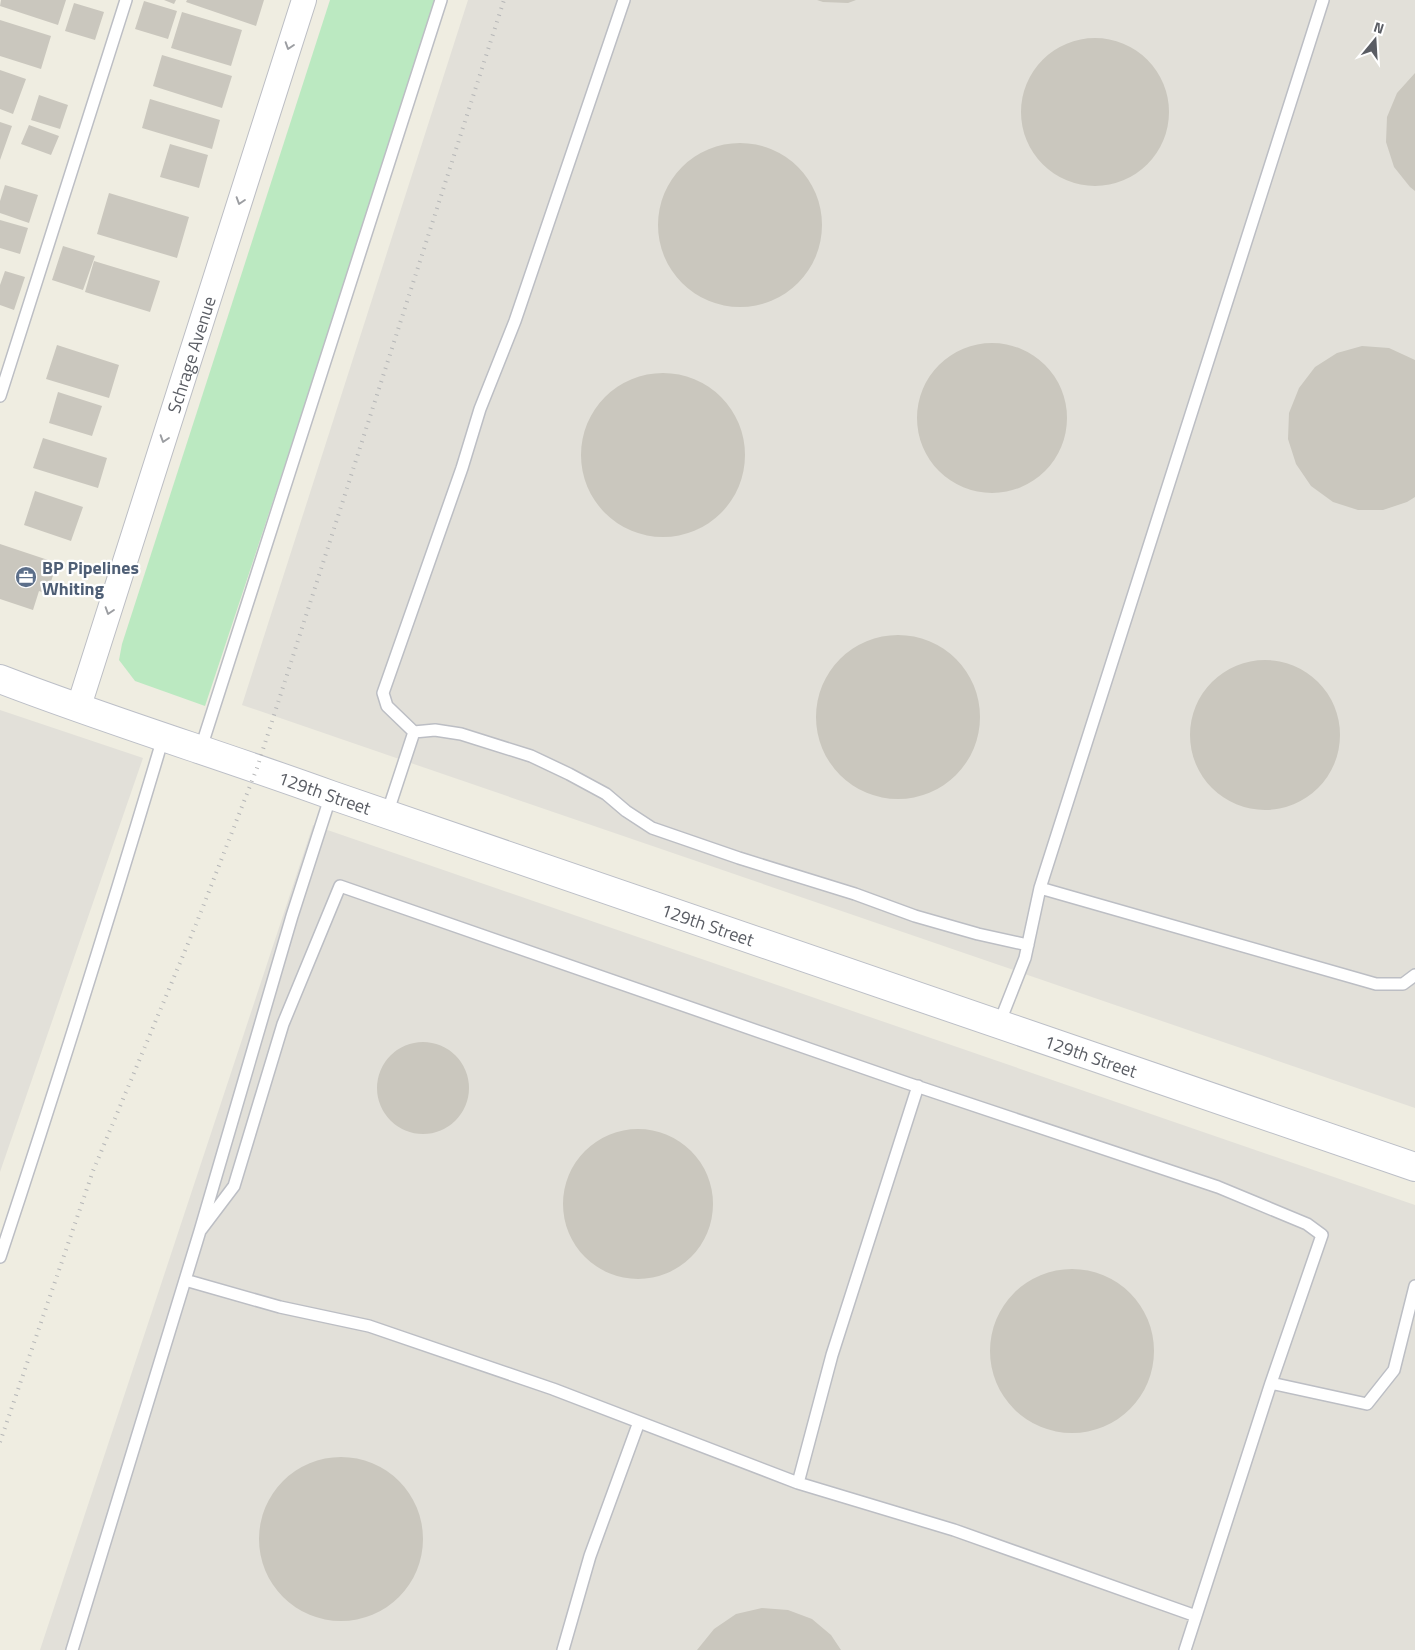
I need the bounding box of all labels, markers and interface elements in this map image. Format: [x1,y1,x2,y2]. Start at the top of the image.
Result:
north arrow [1350,15,1400,65]
text: N [1371,16,1387,39]
one-way arrow [285,42,295,50]
one-way arrow [236,197,246,205]
street label: Schrage Avenue [160,293,222,416]
one-way arrow [160,435,170,443]
place label: BP Pipelines Whiting [42,554,139,602]
office icon: BP Pipelines Whiting [14,565,38,589]
one-way arrow [105,606,115,615]
street label: 129th Street [275,764,375,821]
street label: 129th Street [658,896,758,953]
street label: 129th Street [1041,1027,1142,1084]

